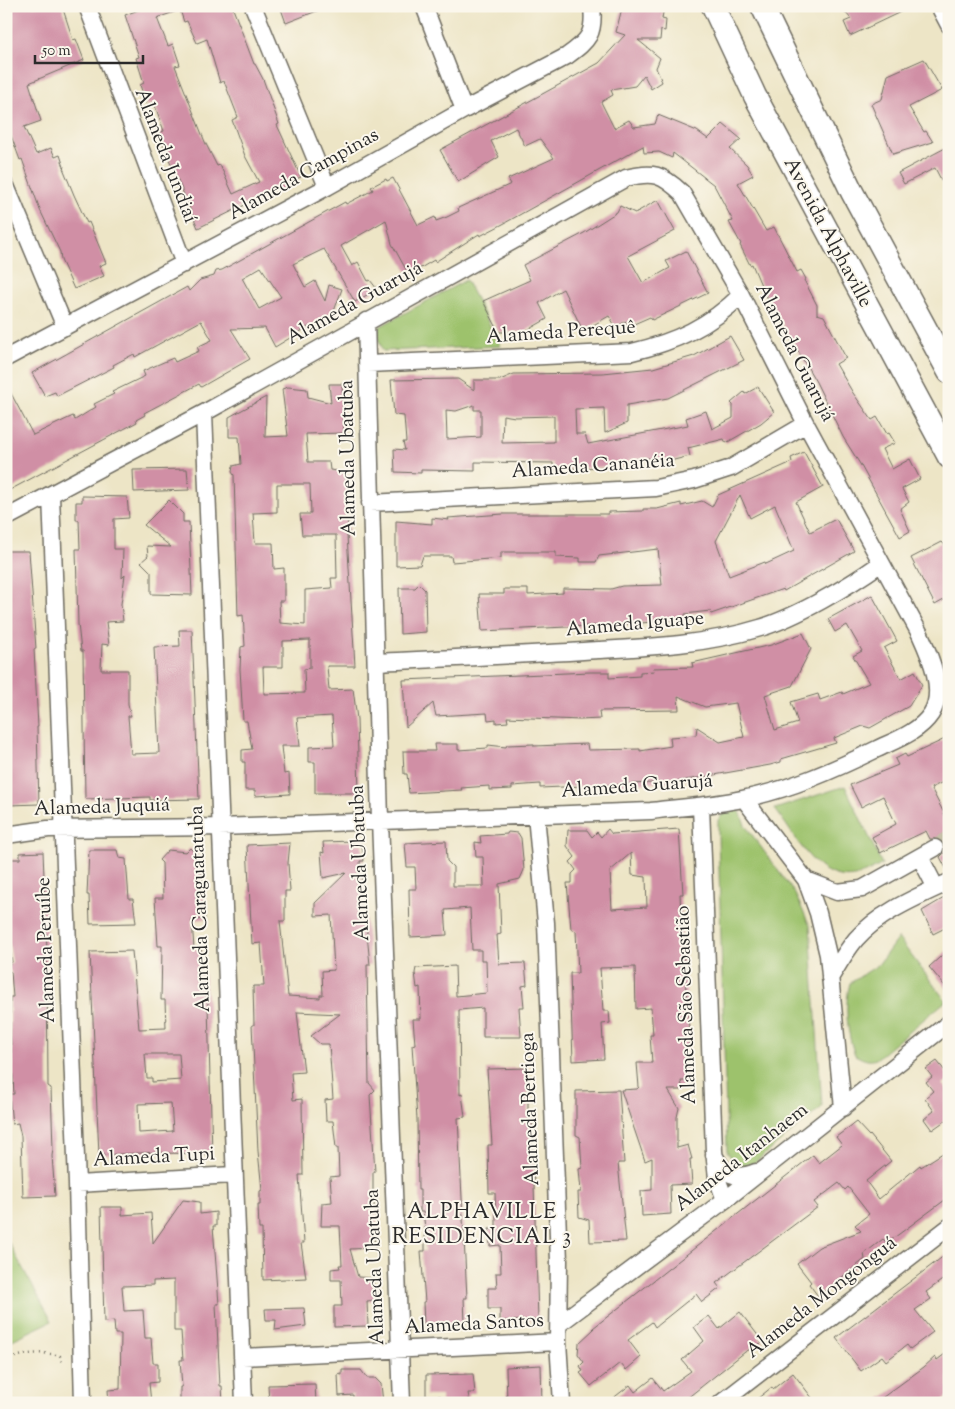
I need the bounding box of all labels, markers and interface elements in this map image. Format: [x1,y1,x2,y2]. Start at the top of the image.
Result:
scale bar [35,32,142,64]
text: 50 m [41,41,71,62]
street label: Alameda Jundiaí [126,84,204,228]
street label: Alameda Campinas [223,121,385,229]
street label: Avenida Alphaville [775,153,879,313]
street label: Alameda Guarujá [281,254,429,354]
street label: Alameda Guarujá [747,279,841,427]
street label: Alameda Perequê [485,313,637,353]
street label: Alameda Ubatuba [333,380,365,536]
street label: Alameda Cananéia [510,447,676,487]
street label: Alameda Iguape [565,605,705,645]
street label: Alameda Guarujá [560,767,714,807]
street label: Alameda Ubatuba [344,784,378,942]
street label: Alameda Juquiá [33,791,171,825]
street label: Alameda Caraguatatuba [183,805,219,1013]
street label: Alameda Peruíbe [30,877,64,1023]
street label: Alameda São Sebastião [669,905,705,1105]
street label: Alameda Bertioga [514,1032,548,1186]
street label: Alameda Itanhaem [669,1096,815,1219]
street label: Alameda Tupi [92,1140,216,1176]
street label: Alameda Ubatuba [359,1188,393,1346]
district label: ALPHAVILLE RESIDENCIAL 3 [392,1197,572,1254]
street label: Alameda Mongonguá [740,1230,904,1366]
street label: Alameda Santos [403,1307,545,1343]

